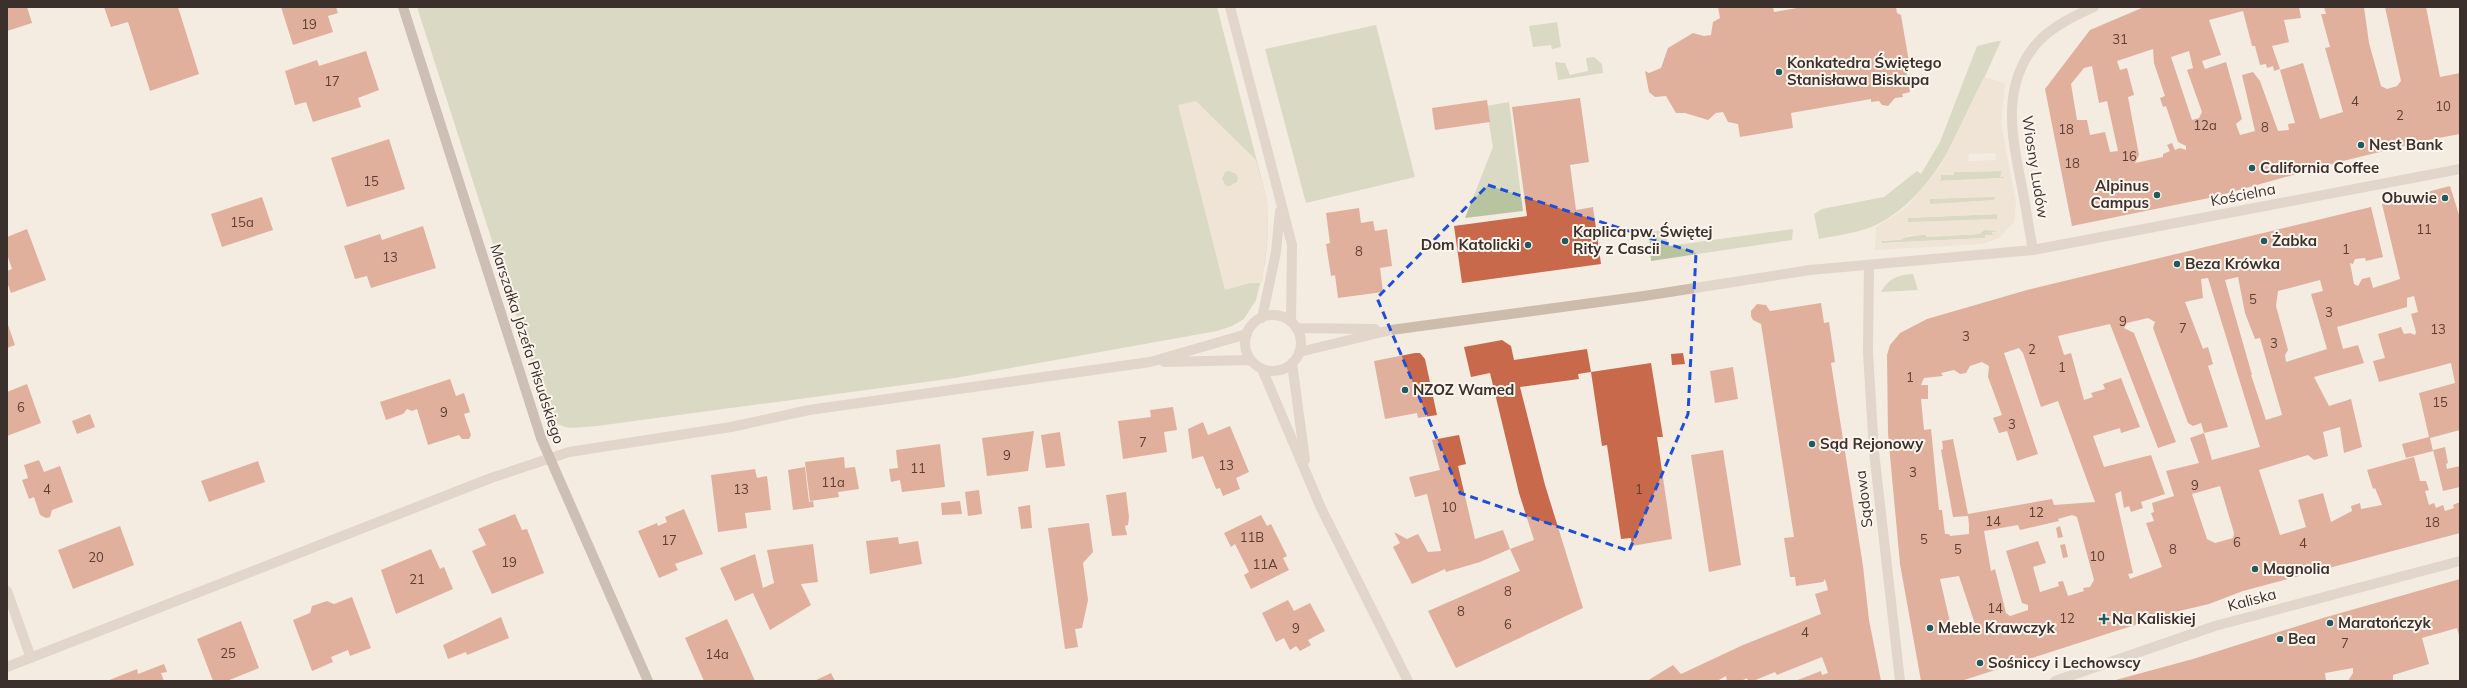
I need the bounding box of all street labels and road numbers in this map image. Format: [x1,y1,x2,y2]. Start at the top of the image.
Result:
street label: Wiosny Ludów [2018,114,2053,220]
street label: Kościelna [2209,179,2277,210]
street label: Marszałka Józefa Piłsudskiego [486,241,569,446]
street label: Sądowa [1851,469,1876,529]
street label: Kaliska [2225,584,2278,615]

